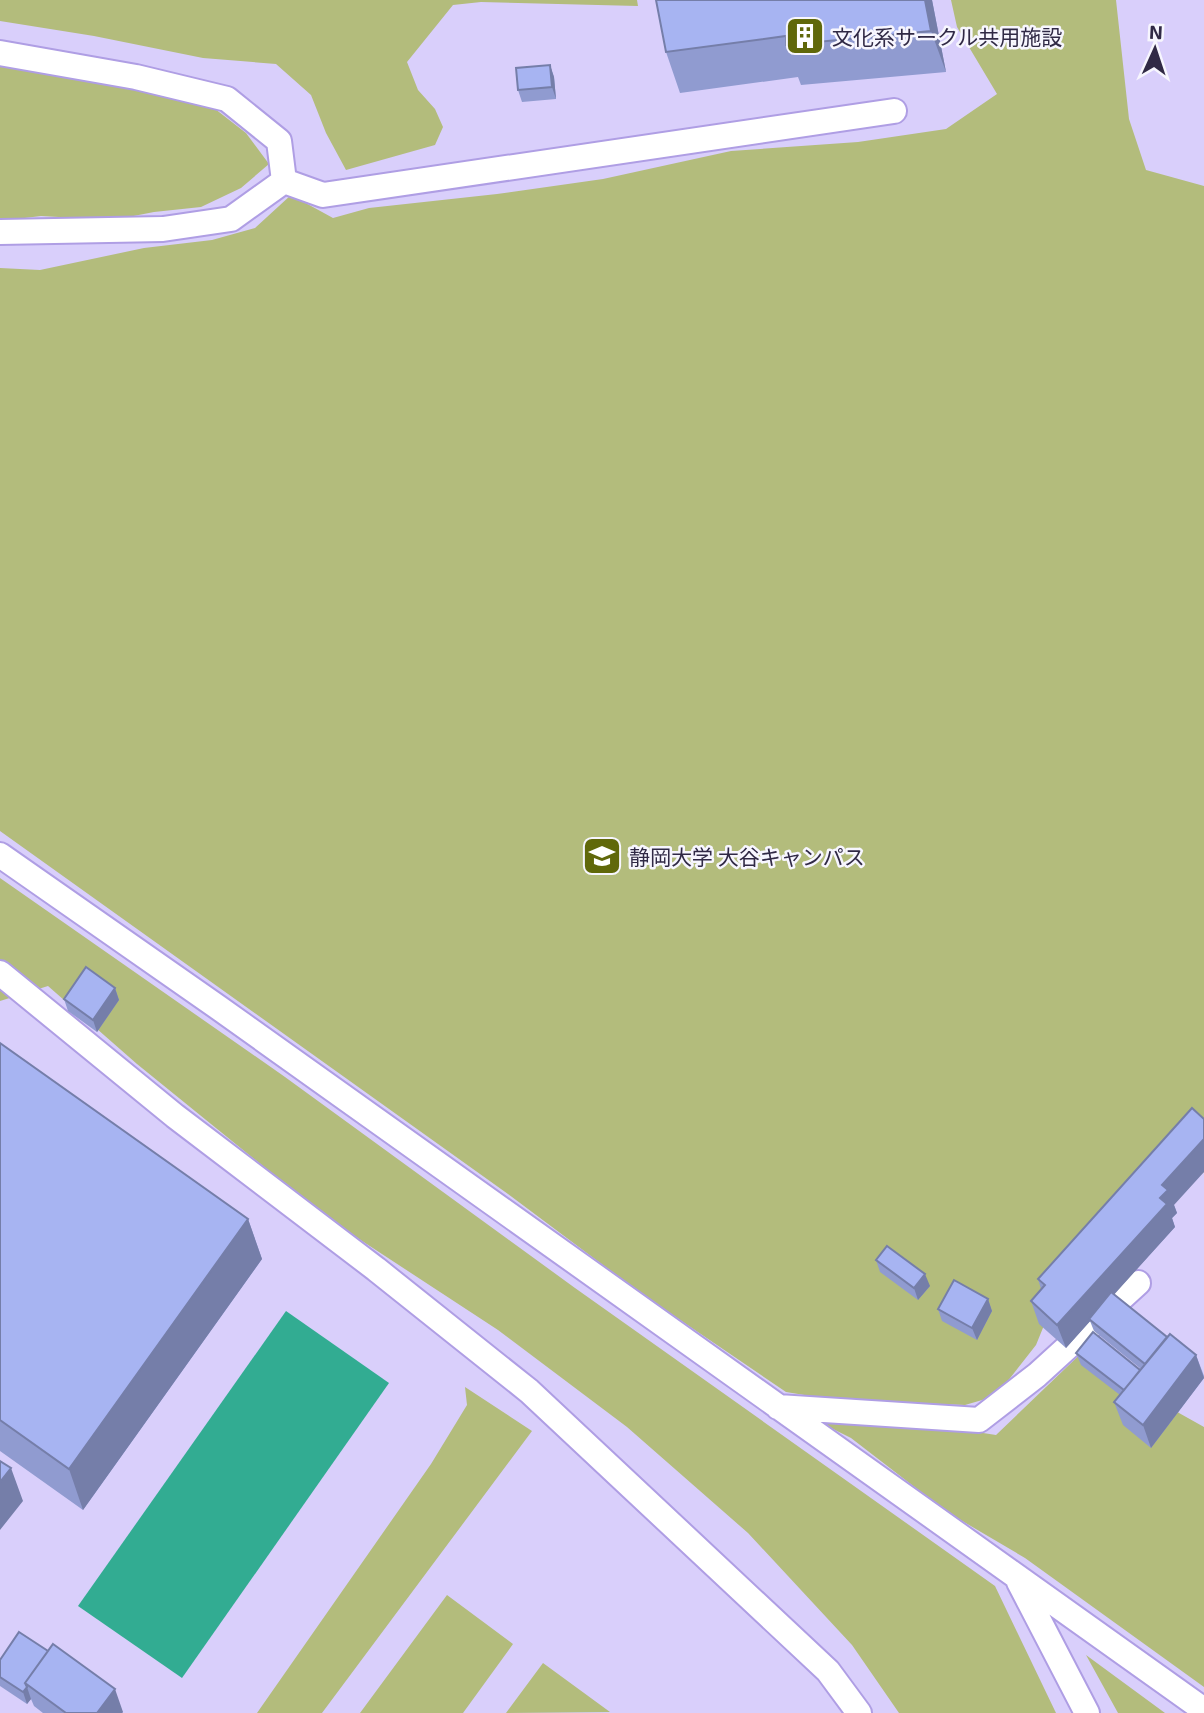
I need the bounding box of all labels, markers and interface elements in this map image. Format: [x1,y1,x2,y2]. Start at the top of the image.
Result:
north arrow [1120,14,1190,84]
building icon: 文化系サークル共用施設 [784,15,826,57]
text: N [1148,20,1163,43]
place label: 文化系サークル共用施設 [832,24,1062,49]
school or university icon: 静岡大学 大谷キャンパス [581,835,623,877]
place label: 静岡大学 大谷キャンパス [629,844,865,869]

